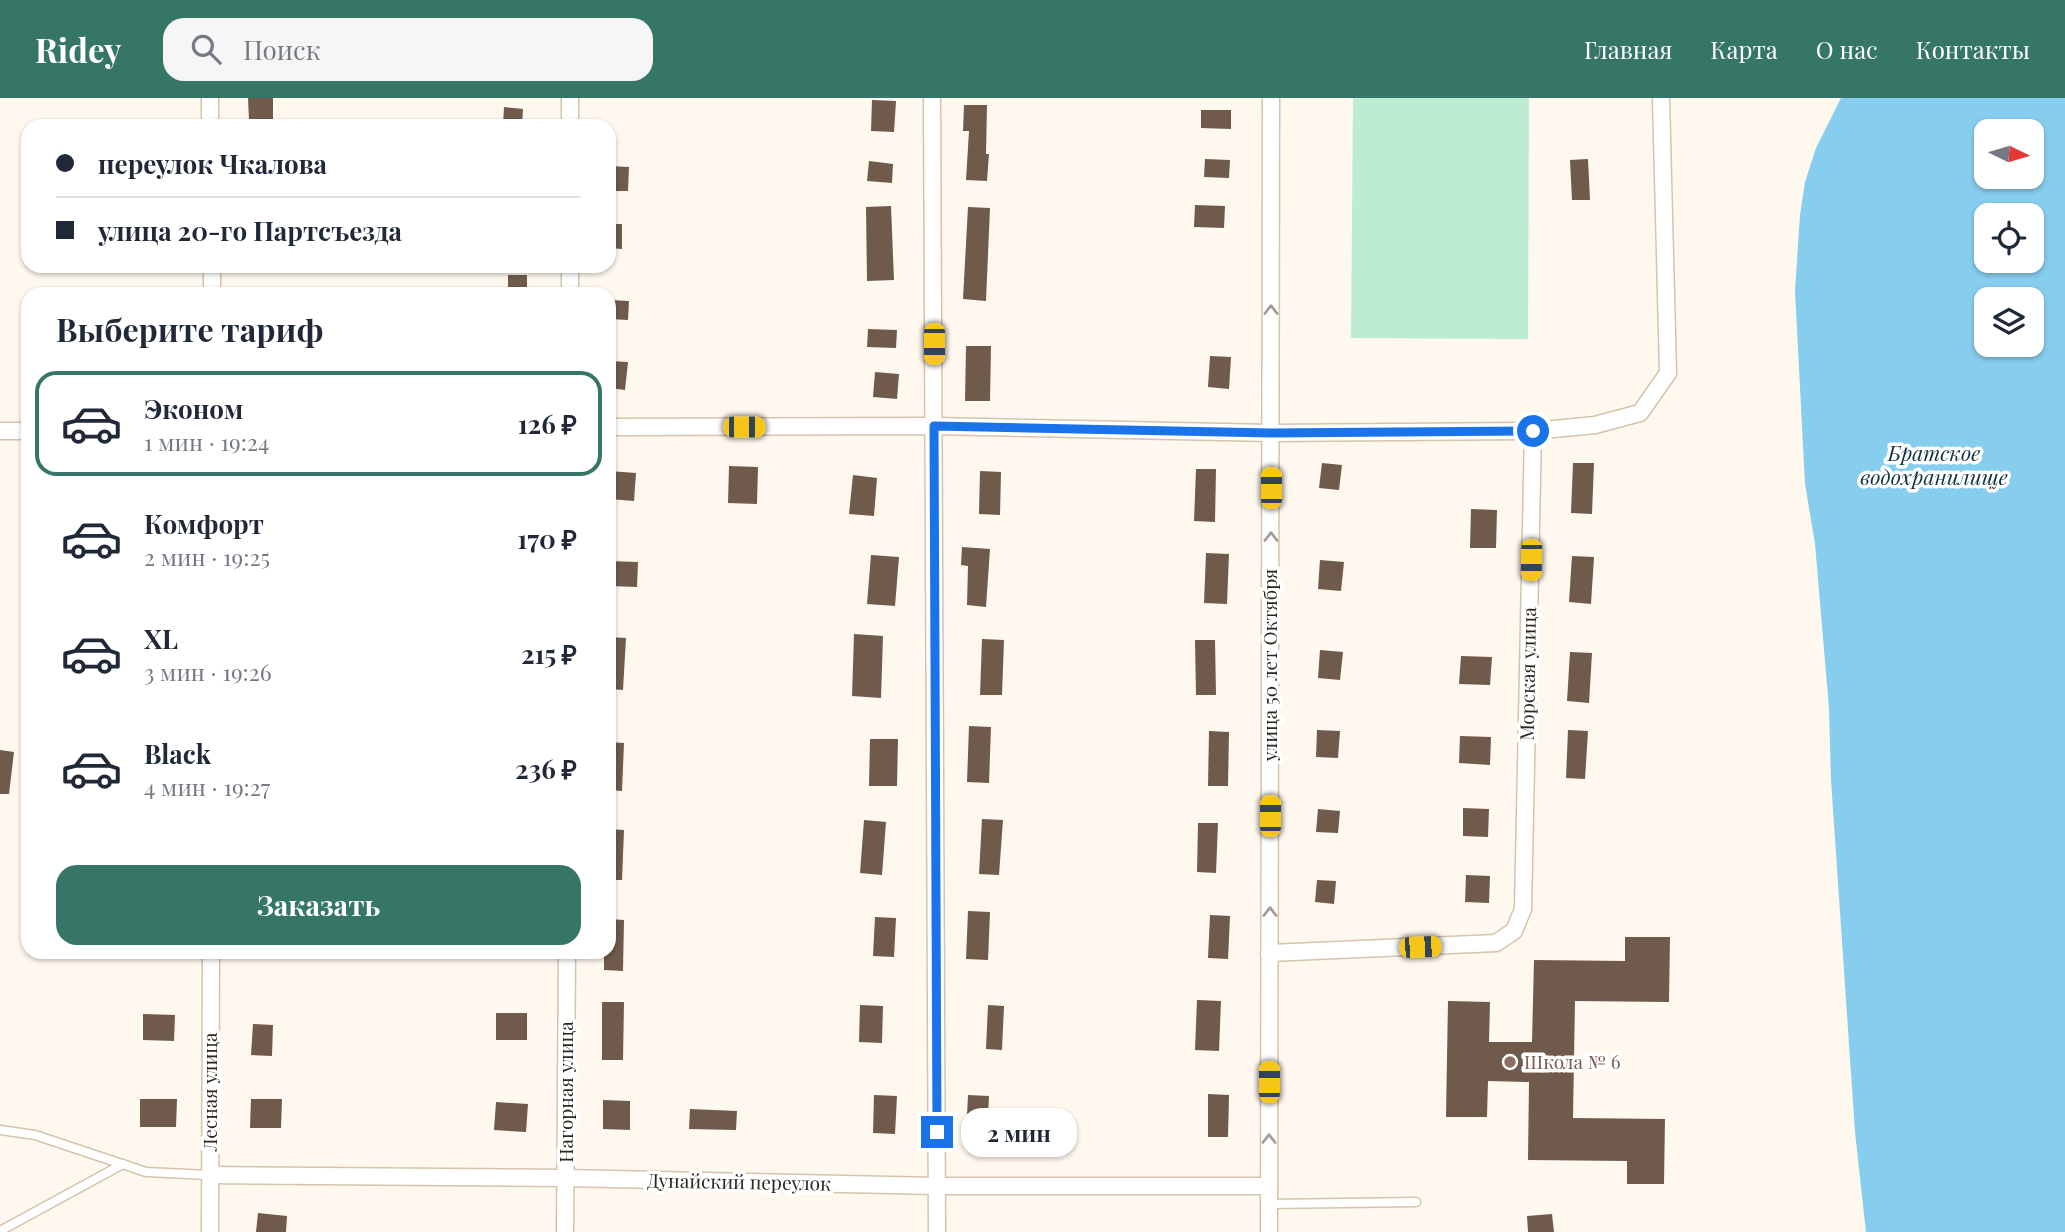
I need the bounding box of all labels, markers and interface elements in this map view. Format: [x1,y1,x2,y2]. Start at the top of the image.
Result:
search box [163,18,653,81]
text: Ridey [35,27,121,71]
icon: search [187,30,225,68]
text: Поиск [243,32,321,67]
text: Главная [1584,33,1672,65]
text: Карта [1710,33,1778,65]
text: О нас [1816,33,1878,65]
text: Контакты [1916,33,2030,65]
north arrow [1974,119,2044,189]
map controls [1974,119,2044,357]
text: переулок Чкалова [98,146,327,181]
button: locate [1974,203,2044,273]
text: улица 20-го Партсъезда [98,213,402,248]
button: layers [1974,287,2044,357]
one-way arrow [1263,304,1279,315]
text: Выберите тариф [56,307,323,350]
car [924,323,945,365]
text: Эконом [144,391,243,426]
icon: car [60,392,123,455]
text: 126 ₽ [518,406,577,441]
route start [1517,415,1549,447]
car [724,417,766,438]
text: 1 мин · 19:24 [144,426,269,457]
water label: Братское водохранилище [1860,438,2008,490]
car [1261,467,1282,509]
text: Комфорт [144,506,264,541]
icon: car [60,507,123,570]
text: 170 ₽ [517,521,577,556]
one-way arrow [1263,532,1279,542]
car [1521,539,1542,581]
text: 2 мин · 19:25 [144,541,270,572]
street label: улица 50 лет Октября [1256,569,1282,762]
street label: Морская улица [1513,607,1541,741]
text: XL [144,621,178,656]
icon: car [60,622,123,685]
text: 215 ₽ [521,636,577,671]
text: 3 мин · 19:26 [144,656,272,687]
text: Black [144,736,211,771]
icon: car [60,737,123,800]
text: 236 ₽ [515,751,577,786]
text: 4 мин · 19:27 [144,771,270,802]
car [1260,795,1281,837]
button: Заказать [56,865,581,945]
one-way arrow [1262,906,1277,917]
car [1399,936,1442,958]
street label: Нагорная улица [552,1021,578,1163]
street label: Лесная улица [196,1032,222,1152]
place label: Школа № 6 [1524,1048,1621,1074]
marker: Школа № 6 [1502,1054,1518,1070]
car [1259,1061,1280,1103]
callout: 2 мин [962,1108,1077,1156]
route end [921,1116,953,1148]
text: 2 мин [987,1117,1051,1148]
one-way arrow [1261,1134,1277,1144]
street label: Дунайский переулок [647,1166,831,1196]

